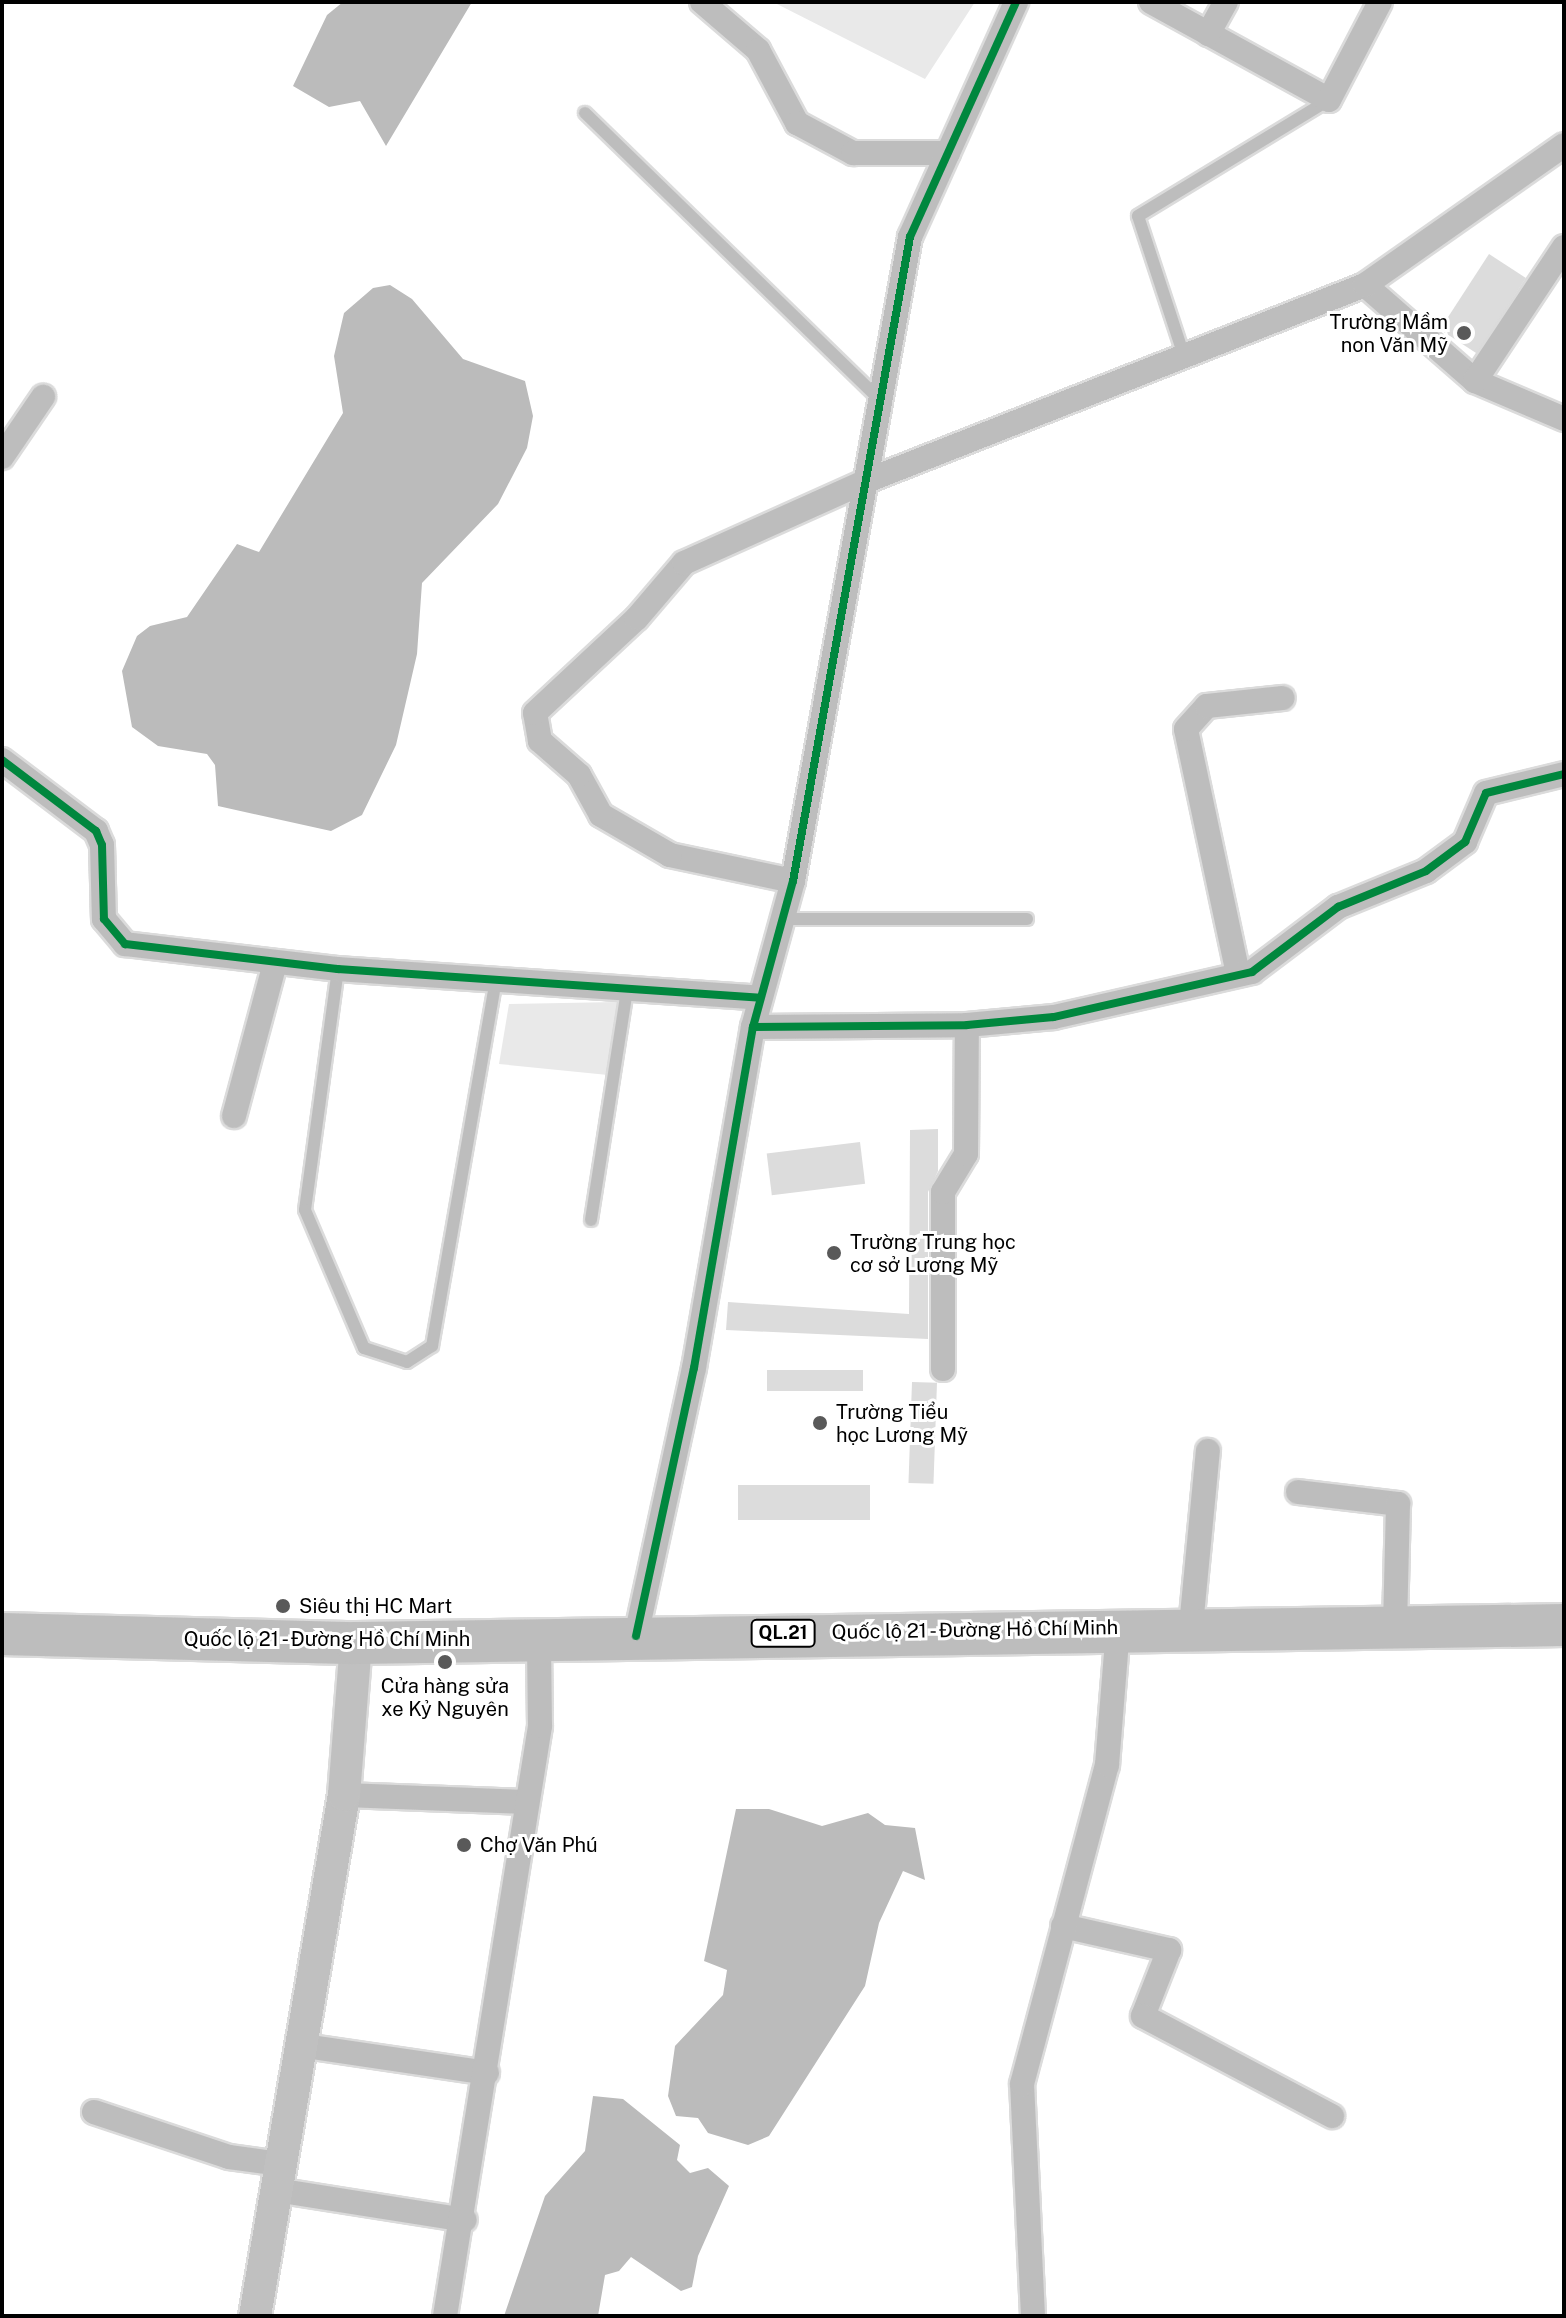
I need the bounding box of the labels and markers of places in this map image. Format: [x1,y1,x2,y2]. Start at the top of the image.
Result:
place label: Trường Mầm non Văn Mỹ [1329,310,1448,357]
marker: Trường Mầm non Văn Mỹ [1455,324,1473,342]
place label: Trường Trung học cơ sở Lương Mỹ [850,1230,1016,1277]
marker: Trường Trung học cơ sở Lương Mỹ [825,1244,843,1262]
place label: Trường Tiểu học Lương Mỹ [836,1400,968,1447]
marker: Trường Tiểu học Lương Mỹ [811,1414,829,1432]
place label: Siêu thị HC Mart [299,1594,452,1618]
marker: Siêu thị HC Mart [274,1597,292,1615]
marker: Cửa hàng sửa xe Kỷ Nguyên [436,1653,454,1671]
place label: Cửa hàng sửa xe Kỷ Nguyên [381,1674,509,1721]
place label: Chợ Văn Phú [480,1833,598,1857]
marker: Chợ Văn Phú [455,1836,473,1854]

